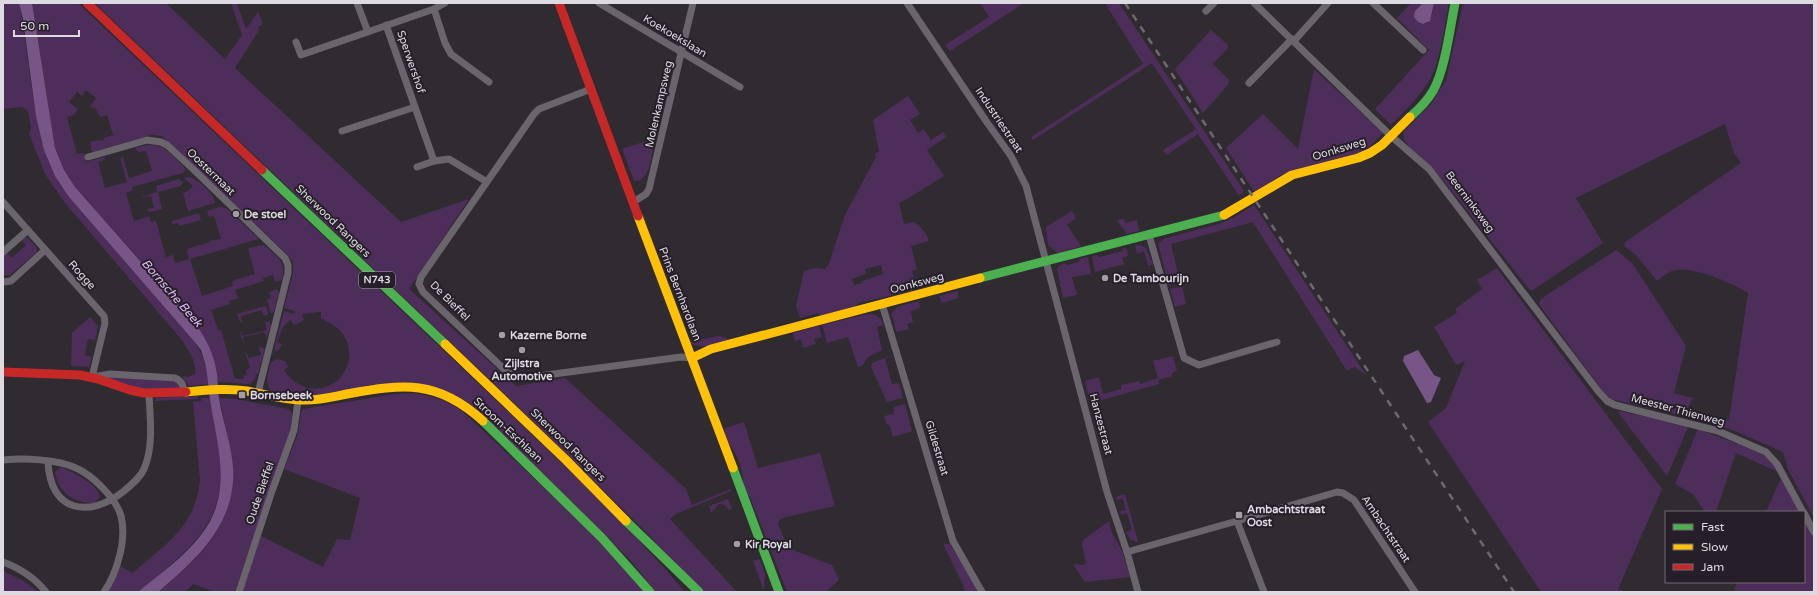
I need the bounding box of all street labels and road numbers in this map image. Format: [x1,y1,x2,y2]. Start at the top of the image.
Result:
street label: Koekoekslaan [641,12,709,60]
street label: Sperwershof [394,29,428,96]
street label: Molenkampsweg [643,59,675,149]
street label: Industriestraat [972,85,1026,155]
street label: Oonksweg [1311,135,1367,163]
street label: Oostermaat [184,146,238,198]
street label: Beerninksweg [1443,169,1497,235]
street label: Sherwood Rangers [293,182,373,260]
street label: Prins Bernhardlaan [656,245,704,343]
street label: Rogge [66,258,98,292]
street label: Oonksweg [889,270,945,296]
road number: N743 [359,272,395,288]
street label: De Bieffel [427,278,473,324]
street label: Meester Thienweg [1630,391,1726,429]
street label: Hanzestraat [1087,392,1115,456]
street label: Stroom-Eschlaan [471,395,545,465]
street label: Sherwood Rangers [528,406,608,484]
street label: Gildestraat [922,419,952,477]
street label: Oude Bieffel [243,460,277,526]
street label: Ambachtstraat [1359,493,1413,565]

